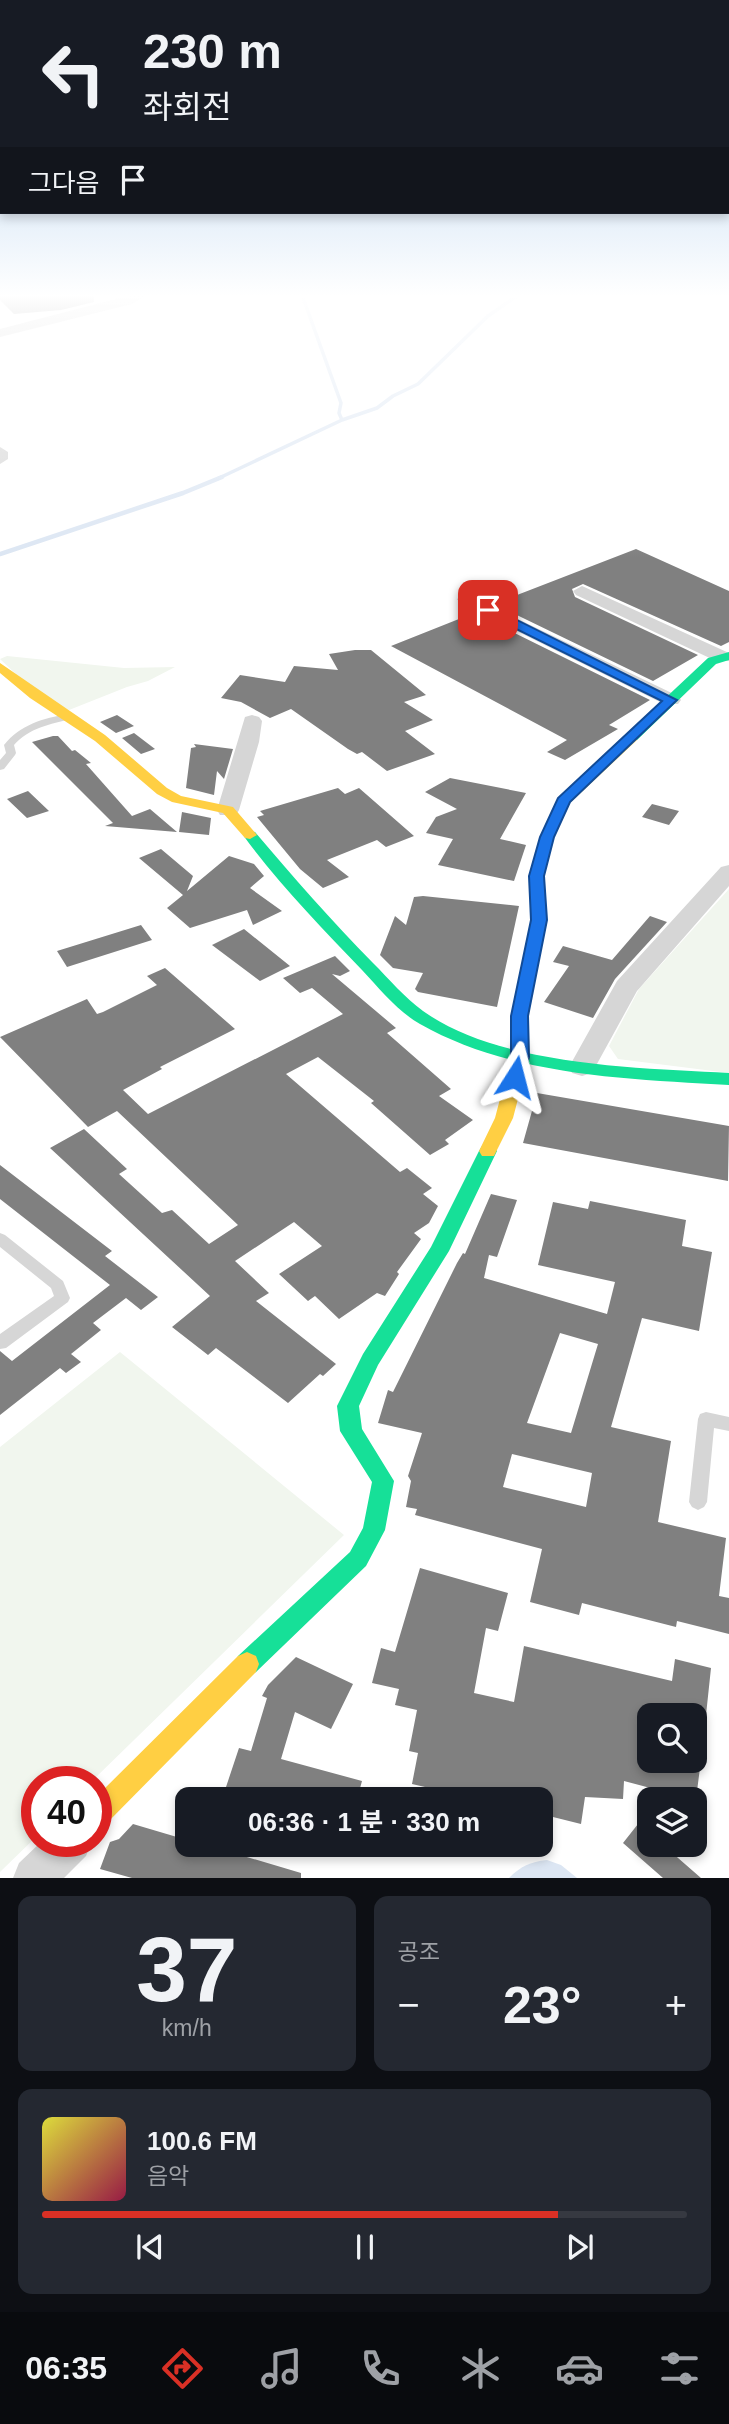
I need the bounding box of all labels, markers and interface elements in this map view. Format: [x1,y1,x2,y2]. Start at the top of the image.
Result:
text: 230 m [143,24,282,78]
icon: left [28,28,119,119]
text: 좌회전 [143,89,231,125]
icon: arrive [114,161,152,199]
text: 그다음 [28,168,100,198]
pin [458,580,518,640]
icon: arrive [469,591,507,629]
position arrow [478,1040,552,1114]
map controls [637,1703,707,1857]
button: search [637,1703,707,1773]
speed limit sign: 40 [21,1766,112,1857]
button: layers [637,1787,707,1857]
text: 06:36 · 1 분 · 330 m [248,1807,480,1837]
text: 37 [136,1919,237,2020]
text: 공조 [398,1939,440,1965]
text: 23° [503,1976,582,2034]
text: − [398,1984,420,2026]
text: + [665,1984,687,2026]
text: km/h [162,2015,212,2041]
text: 100.6 FM [147,2126,257,2156]
text: 음악 [147,2163,189,2189]
icon: previous [131,2228,169,2266]
icon: pause [346,2228,384,2266]
icon: next [561,2228,599,2266]
icon: directions [158,2344,207,2393]
icon: music [257,2344,306,2393]
icon: phone [356,2344,405,2393]
icon: climate [456,2344,505,2393]
icon: car [555,2344,604,2393]
icon: filters [655,2344,704,2393]
text: 06:35 [25,2350,107,2386]

